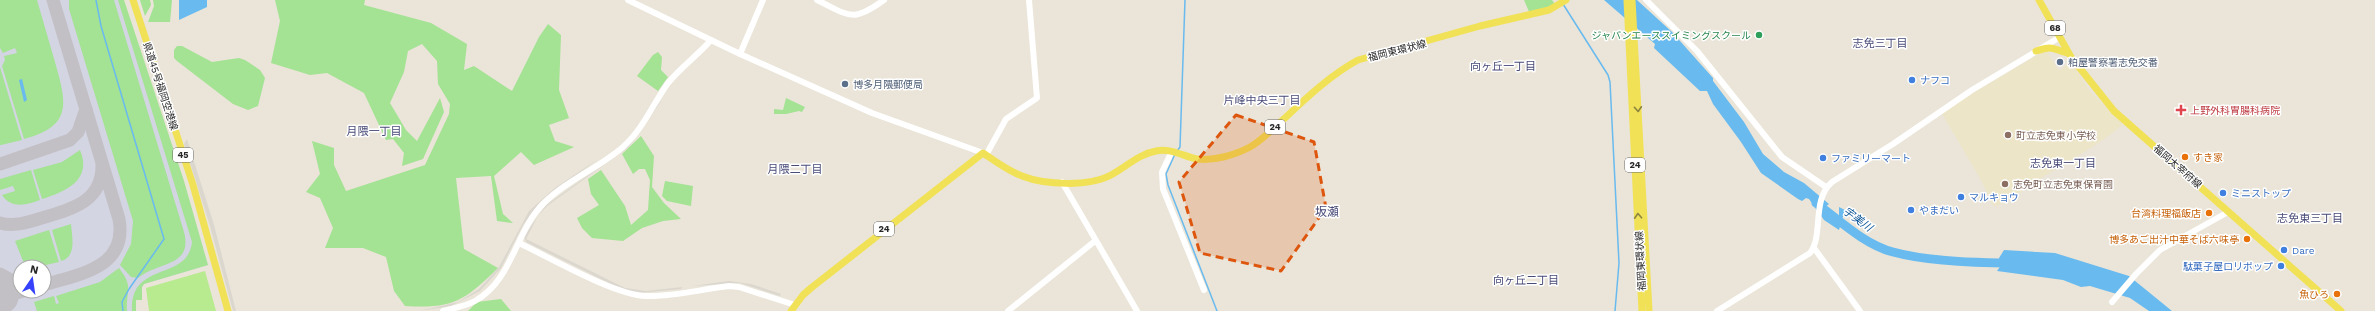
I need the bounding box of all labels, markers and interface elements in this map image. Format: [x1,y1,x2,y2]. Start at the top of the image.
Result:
road number: 68 [2045,21,2065,35]
place label: ジャパンエーススイミングスクール [1592,30,1751,41]
marker: ジャパンエーススイミングスクール [1754,30,1764,40]
district label: 志免三丁目 [1853,37,1908,50]
street label: 福岡東環状線 [1367,38,1428,63]
street label: 県道45号福岡空港線 [141,41,180,132]
marker: 粕屋警察署志免交番 [2055,57,2065,67]
place label: 粕屋警察署志免交番 [2068,57,2158,68]
district label: 向ヶ丘一丁目 [1470,60,1536,73]
marker: ナフコ [1907,75,1917,85]
place label: ナフコ [1920,75,1950,86]
marker: 博多月隈郵便局 [840,79,850,89]
place label: 博多月隈郵便局 [853,79,923,90]
district label: 片峰中央三丁目 [1224,94,1301,107]
marker: 上野外科胃腸科病院 [2175,104,2187,116]
place label: 上野外科胃腸科病院 [2190,105,2280,116]
one-way arrow [1634,106,1643,112]
road number: 24 [1265,120,1285,134]
district label: 月隈一丁目 [347,125,402,138]
marker: 町立志免東小学校 [2003,130,2013,140]
place label: 町立志免東小学校 [2016,130,2096,141]
street label: 福岡太宰府線 [2151,143,2204,190]
road number: 45 [173,148,193,162]
marker: すき家 [2180,152,2190,162]
place label: すき家 [2193,152,2223,163]
marker: ファミリーマート [1818,153,1828,163]
place label: ファミリーマート [1831,153,1911,164]
district label: 志免東一丁目 [2030,157,2096,170]
road number: 24 [1625,158,1645,172]
district label: 月隈二丁目 [768,163,823,176]
marker: 志免町立志免東保育園 [2000,179,2010,189]
place label: 志免町立志免東保育園 [2013,179,2113,190]
marker: ミニストップ [2218,188,2228,198]
place label: ミニストップ [2231,188,2291,199]
marker: マルキョウ [1956,192,1966,202]
place label: マルキョウ [1969,192,2019,203]
water label: 宇美川 [1841,204,1876,235]
district label: 坂瀬 [1315,205,1339,219]
marker: やまだい [1906,205,1916,215]
place label: やまだい [1919,205,1959,216]
place label: 台湾料理福飯店 [2131,208,2201,219]
marker: 台湾料理福飯店 [2204,208,2214,218]
district label: 志免東三丁目 [2277,212,2343,225]
one-way arrow [1633,213,1642,219]
road number: 24 [874,222,894,236]
street label: 福岡東環状線 [1633,231,1648,291]
place label: 博多あご出汁中華そば六味亭 [2109,234,2239,245]
marker: 博多あご出汁中華そば六味亭 [2242,234,2252,244]
marker: Dare [2279,245,2289,255]
place label: Dare [2292,245,2315,256]
north arrow [12,259,52,299]
place label: 駄菓子屋ロリポップ [2183,261,2273,272]
marker: 駄菓子屋ロリポップ [2276,261,2286,271]
text: N [29,262,40,277]
district label: 向ヶ丘二丁目 [1493,274,1559,287]
place label: 魚ひろ [2299,289,2329,300]
marker: 魚ひろ [2332,289,2342,299]

